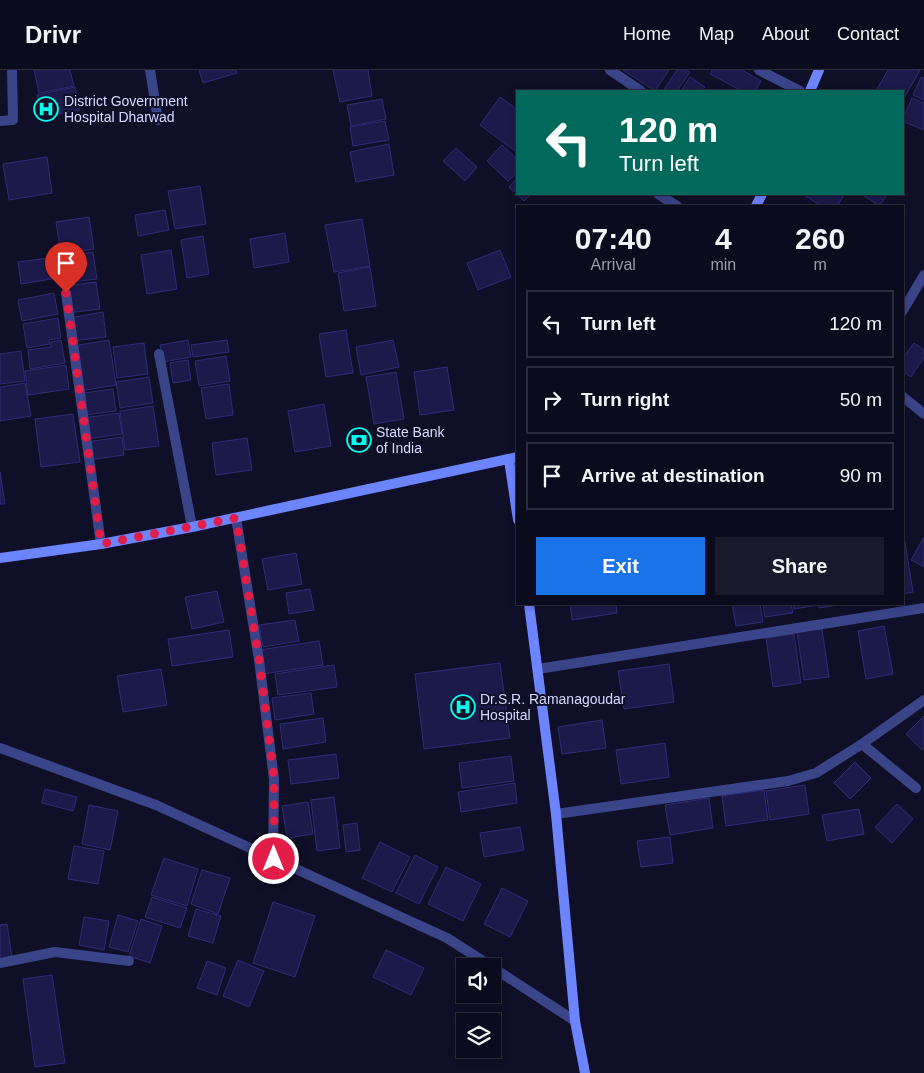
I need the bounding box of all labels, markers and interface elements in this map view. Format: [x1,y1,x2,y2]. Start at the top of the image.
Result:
text: Drivr [25,21,81,48]
text: Home [623,24,671,44]
text: Map [699,24,734,44]
text: About [762,24,809,44]
text: Contact [837,24,899,44]
place label: District Government Hospital Dharwad [64,93,188,125]
hospital icon: District Government Hospital Dharwad [33,96,59,122]
icon: left [536,110,601,175]
text: 120 m [619,110,718,149]
text: Turn left [619,151,699,176]
text: 07:40 [575,222,652,255]
text: 4 [715,222,732,255]
text: 260 [795,222,845,255]
pin [45,242,87,293]
icon: arrive [52,249,80,277]
text: Arrival [591,256,636,273]
text: min [710,256,736,273]
text: m [813,256,827,273]
icon: left [538,310,566,338]
text: Turn left [581,313,656,334]
text: 120 m [829,313,882,334]
icon: right [538,386,566,414]
text: Turn right [581,389,669,410]
text: 50 m [840,389,882,410]
place label: State Bank of India [376,424,445,456]
bank icon: State Bank of India [346,427,372,453]
icon: arrive [538,462,566,490]
text: Arrive at destination [581,465,765,486]
text: 90 m [840,465,882,486]
button: Exit [536,537,705,595]
button: Share [715,537,884,595]
place label: Dr.S.R. Ramanagoudar Hospital [480,691,626,723]
hospital icon: Dr.S.R. Ramanagoudar Hospital [450,694,476,720]
position arrow [247,832,299,884]
map controls [456,958,501,1058]
button: sound [456,958,501,1003]
button: layers [456,1013,501,1058]

